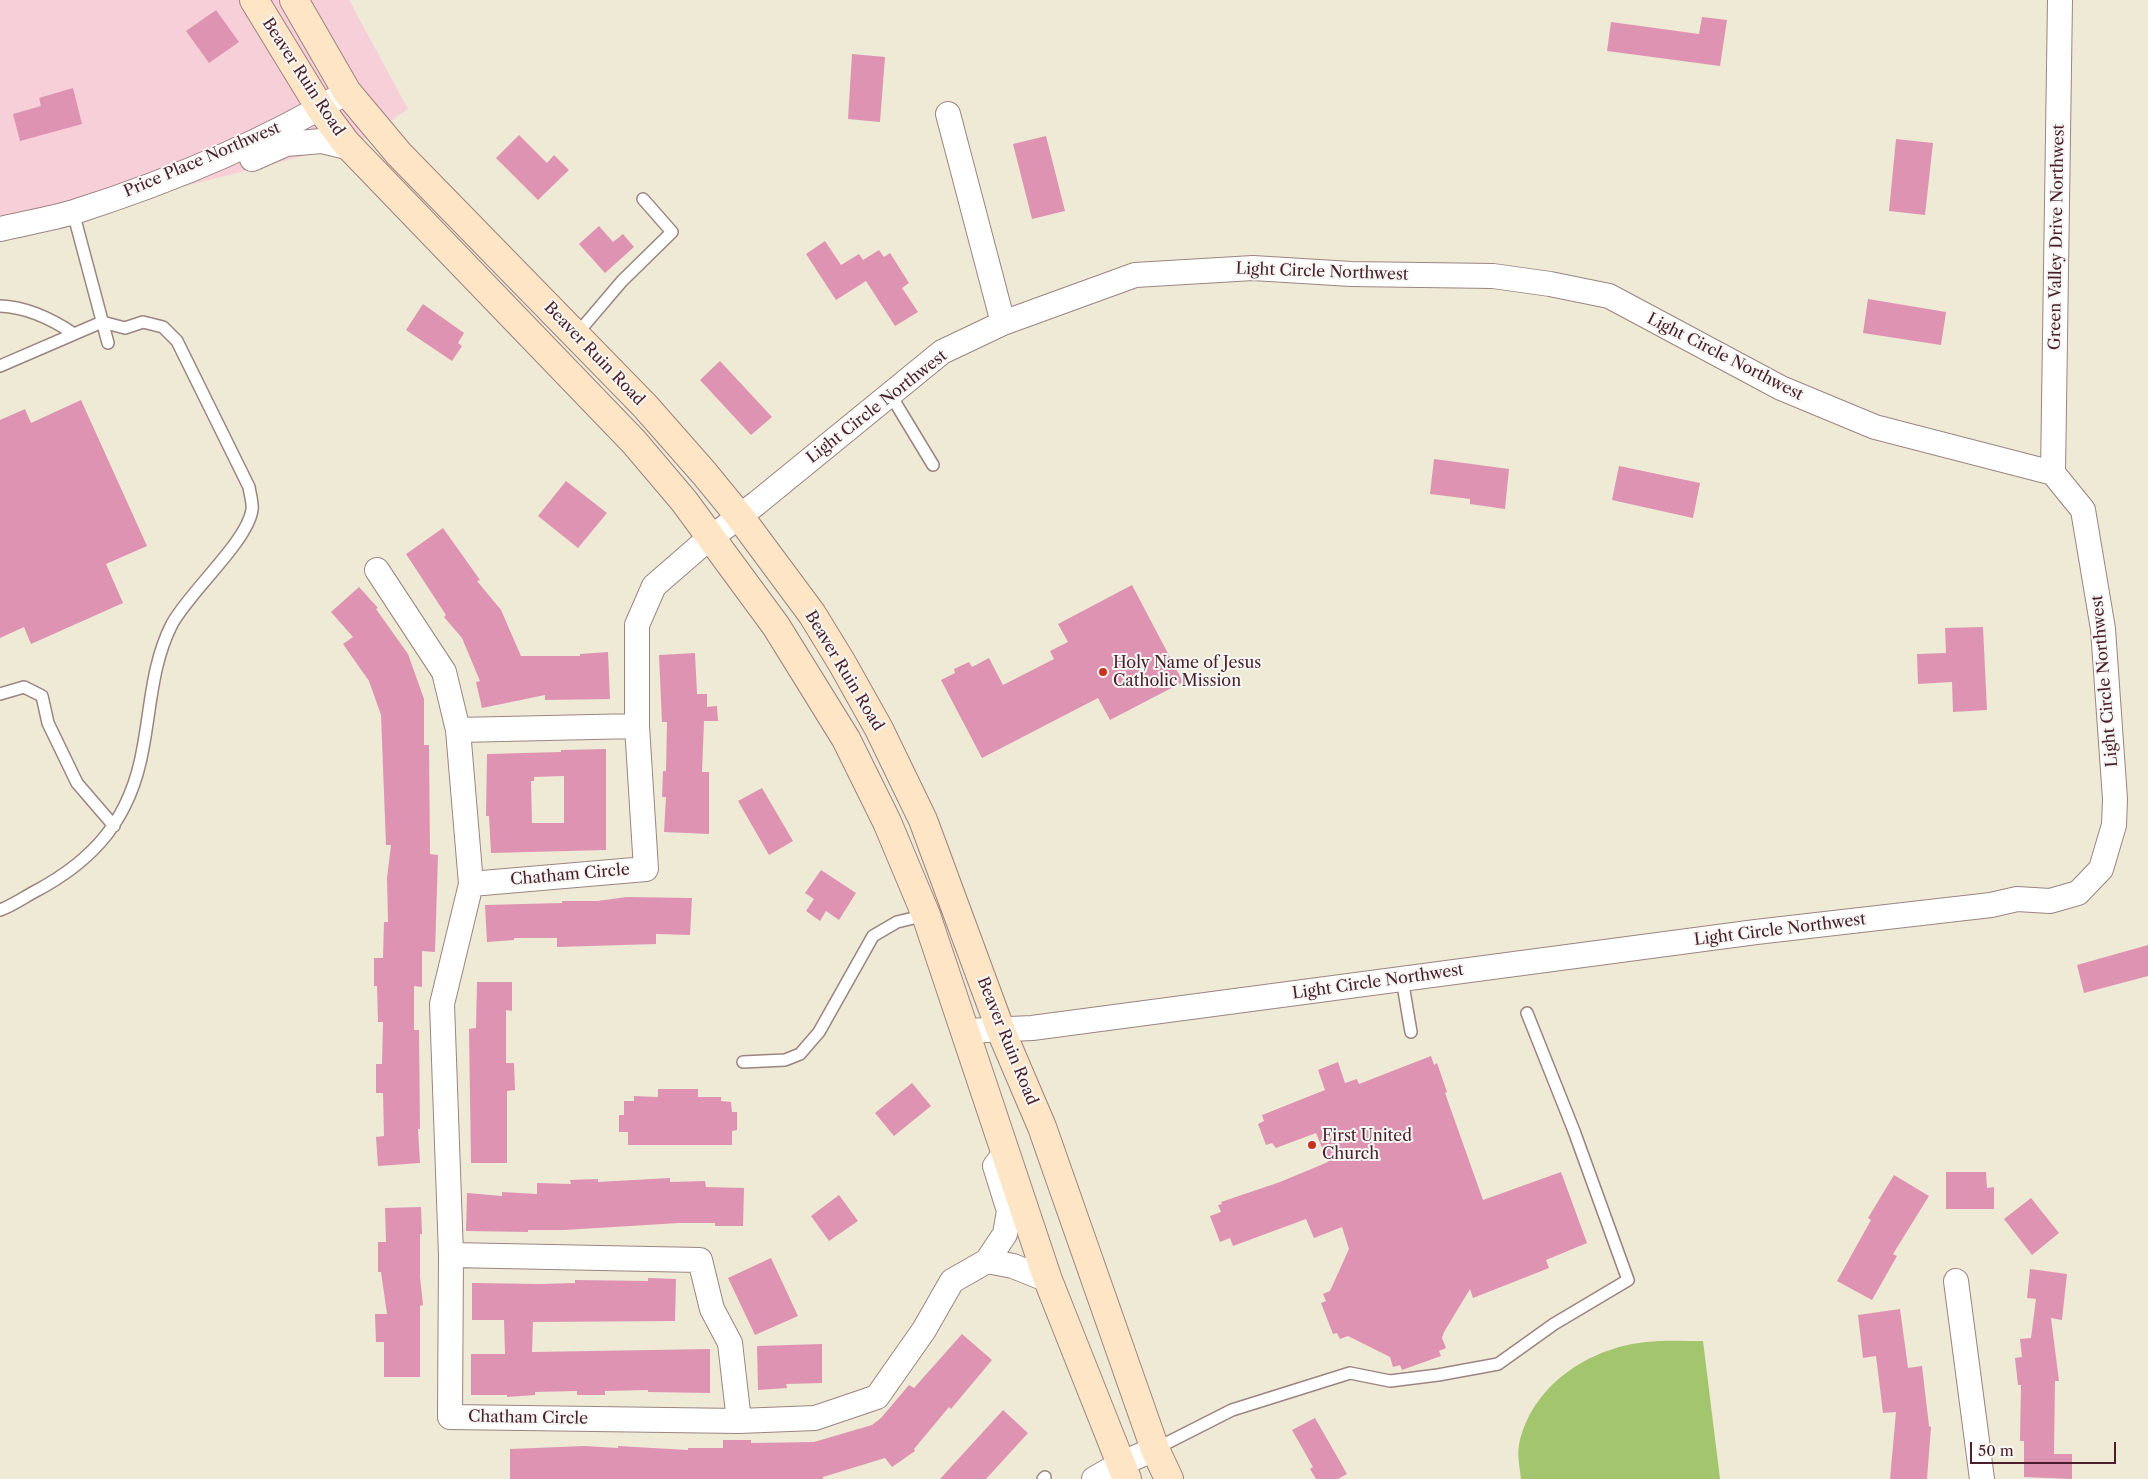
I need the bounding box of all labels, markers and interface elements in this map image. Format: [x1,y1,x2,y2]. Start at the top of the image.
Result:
street label: Beaver Ruin Road [258,14,348,140]
street label: Price Place Northwest [121,118,283,202]
street label: Green Valley Drive Northwest [2045,124,2069,350]
street label: Light Circle Northwest [1235,259,1409,285]
street label: Beaver Ruin Road [540,298,648,410]
street label: Light Circle Northwest [1644,309,1806,405]
street label: Light Circle Northwest [803,346,951,468]
street label: Light Circle Northwest [2088,594,2122,768]
street label: Beaver Ruin Road [801,608,887,734]
place label: Holy Name of Jesus Catholic Mission [1113,653,1261,691]
marker: Holy Name of Jesus Catholic Mission [1097,666,1109,678]
street label: Chatham Circle [509,860,631,890]
street label: Light Circle Northwest [1693,910,1867,950]
street label: Light Circle Northwest [1291,960,1465,1004]
street label: Beaver Ruin Road [973,974,1041,1108]
place label: First United Church [1322,1126,1412,1164]
marker: First United Church [1306,1139,1318,1151]
street label: Chatham Circle [468,1407,588,1429]
scale bar [1973,1432,2119,1464]
text: 50 m [1978,1441,2014,1460]

